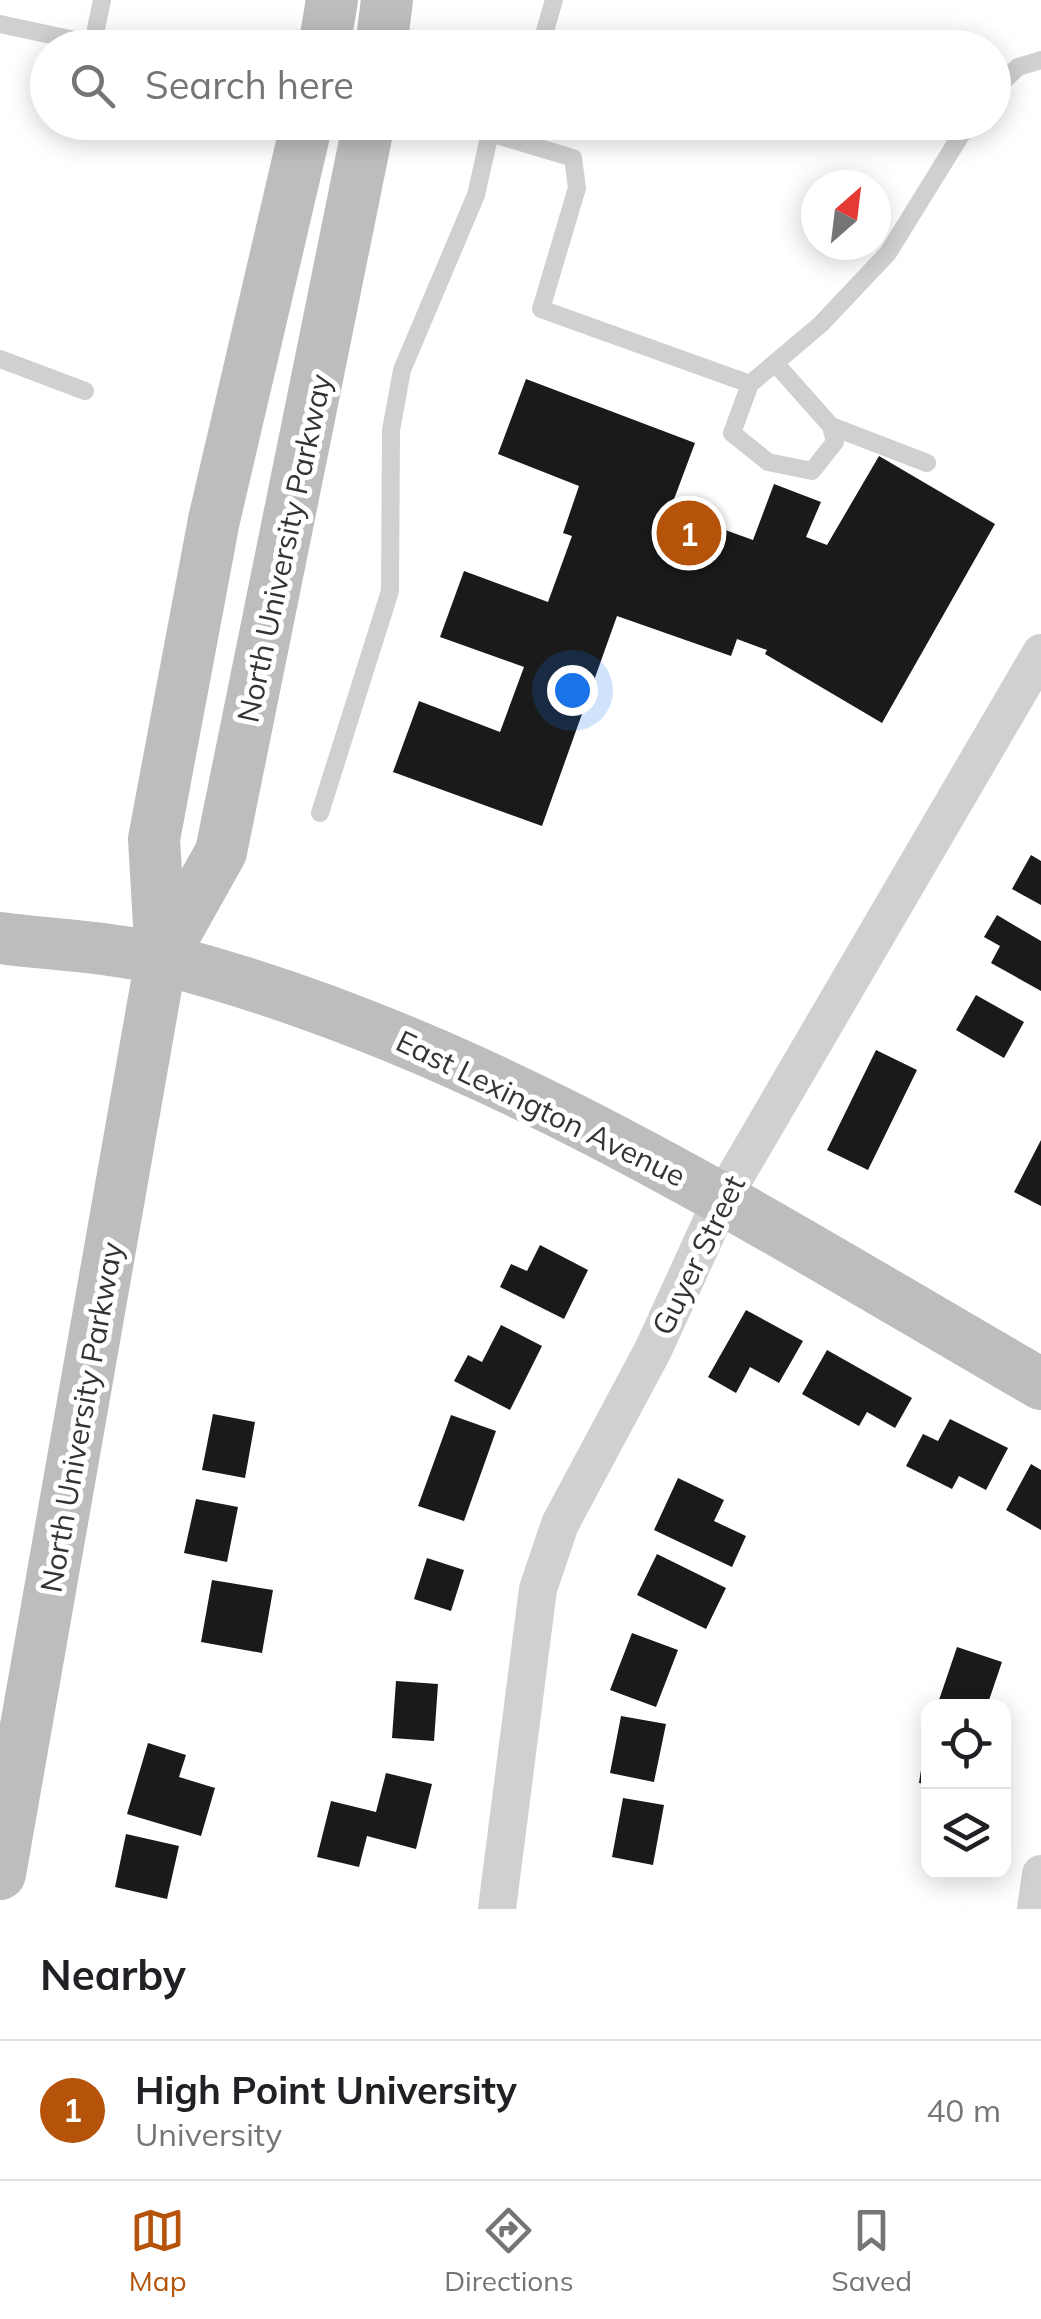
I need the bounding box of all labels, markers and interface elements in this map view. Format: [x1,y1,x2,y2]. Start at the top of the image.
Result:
search box [30,30,1011,140]
icon: search [65,58,120,113]
text: Search here [145,61,354,109]
north arrow [801,170,891,260]
street label: North University Parkway [228,370,340,726]
pin: 1 [656,496,722,570]
your location [547,665,598,716]
street label: East Lexington Avenue [390,1021,692,1195]
street label: Guyer Street [643,1169,753,1341]
street label: North University Parkway [31,1239,131,1595]
map controls [921,1699,1011,1879]
button: locate [921,1699,1011,1789]
button: layers [921,1789,1011,1879]
text: Nearby [40,1948,186,2001]
text: High Point University [135,2066,517,2114]
text: 1 [63,2090,82,2130]
text: 40 m [926,2090,1001,2130]
text: University [135,2114,282,2154]
tab: Map [129,2203,186,2298]
tab: Directions [444,2203,574,2298]
tab: Saved [831,2203,912,2298]

